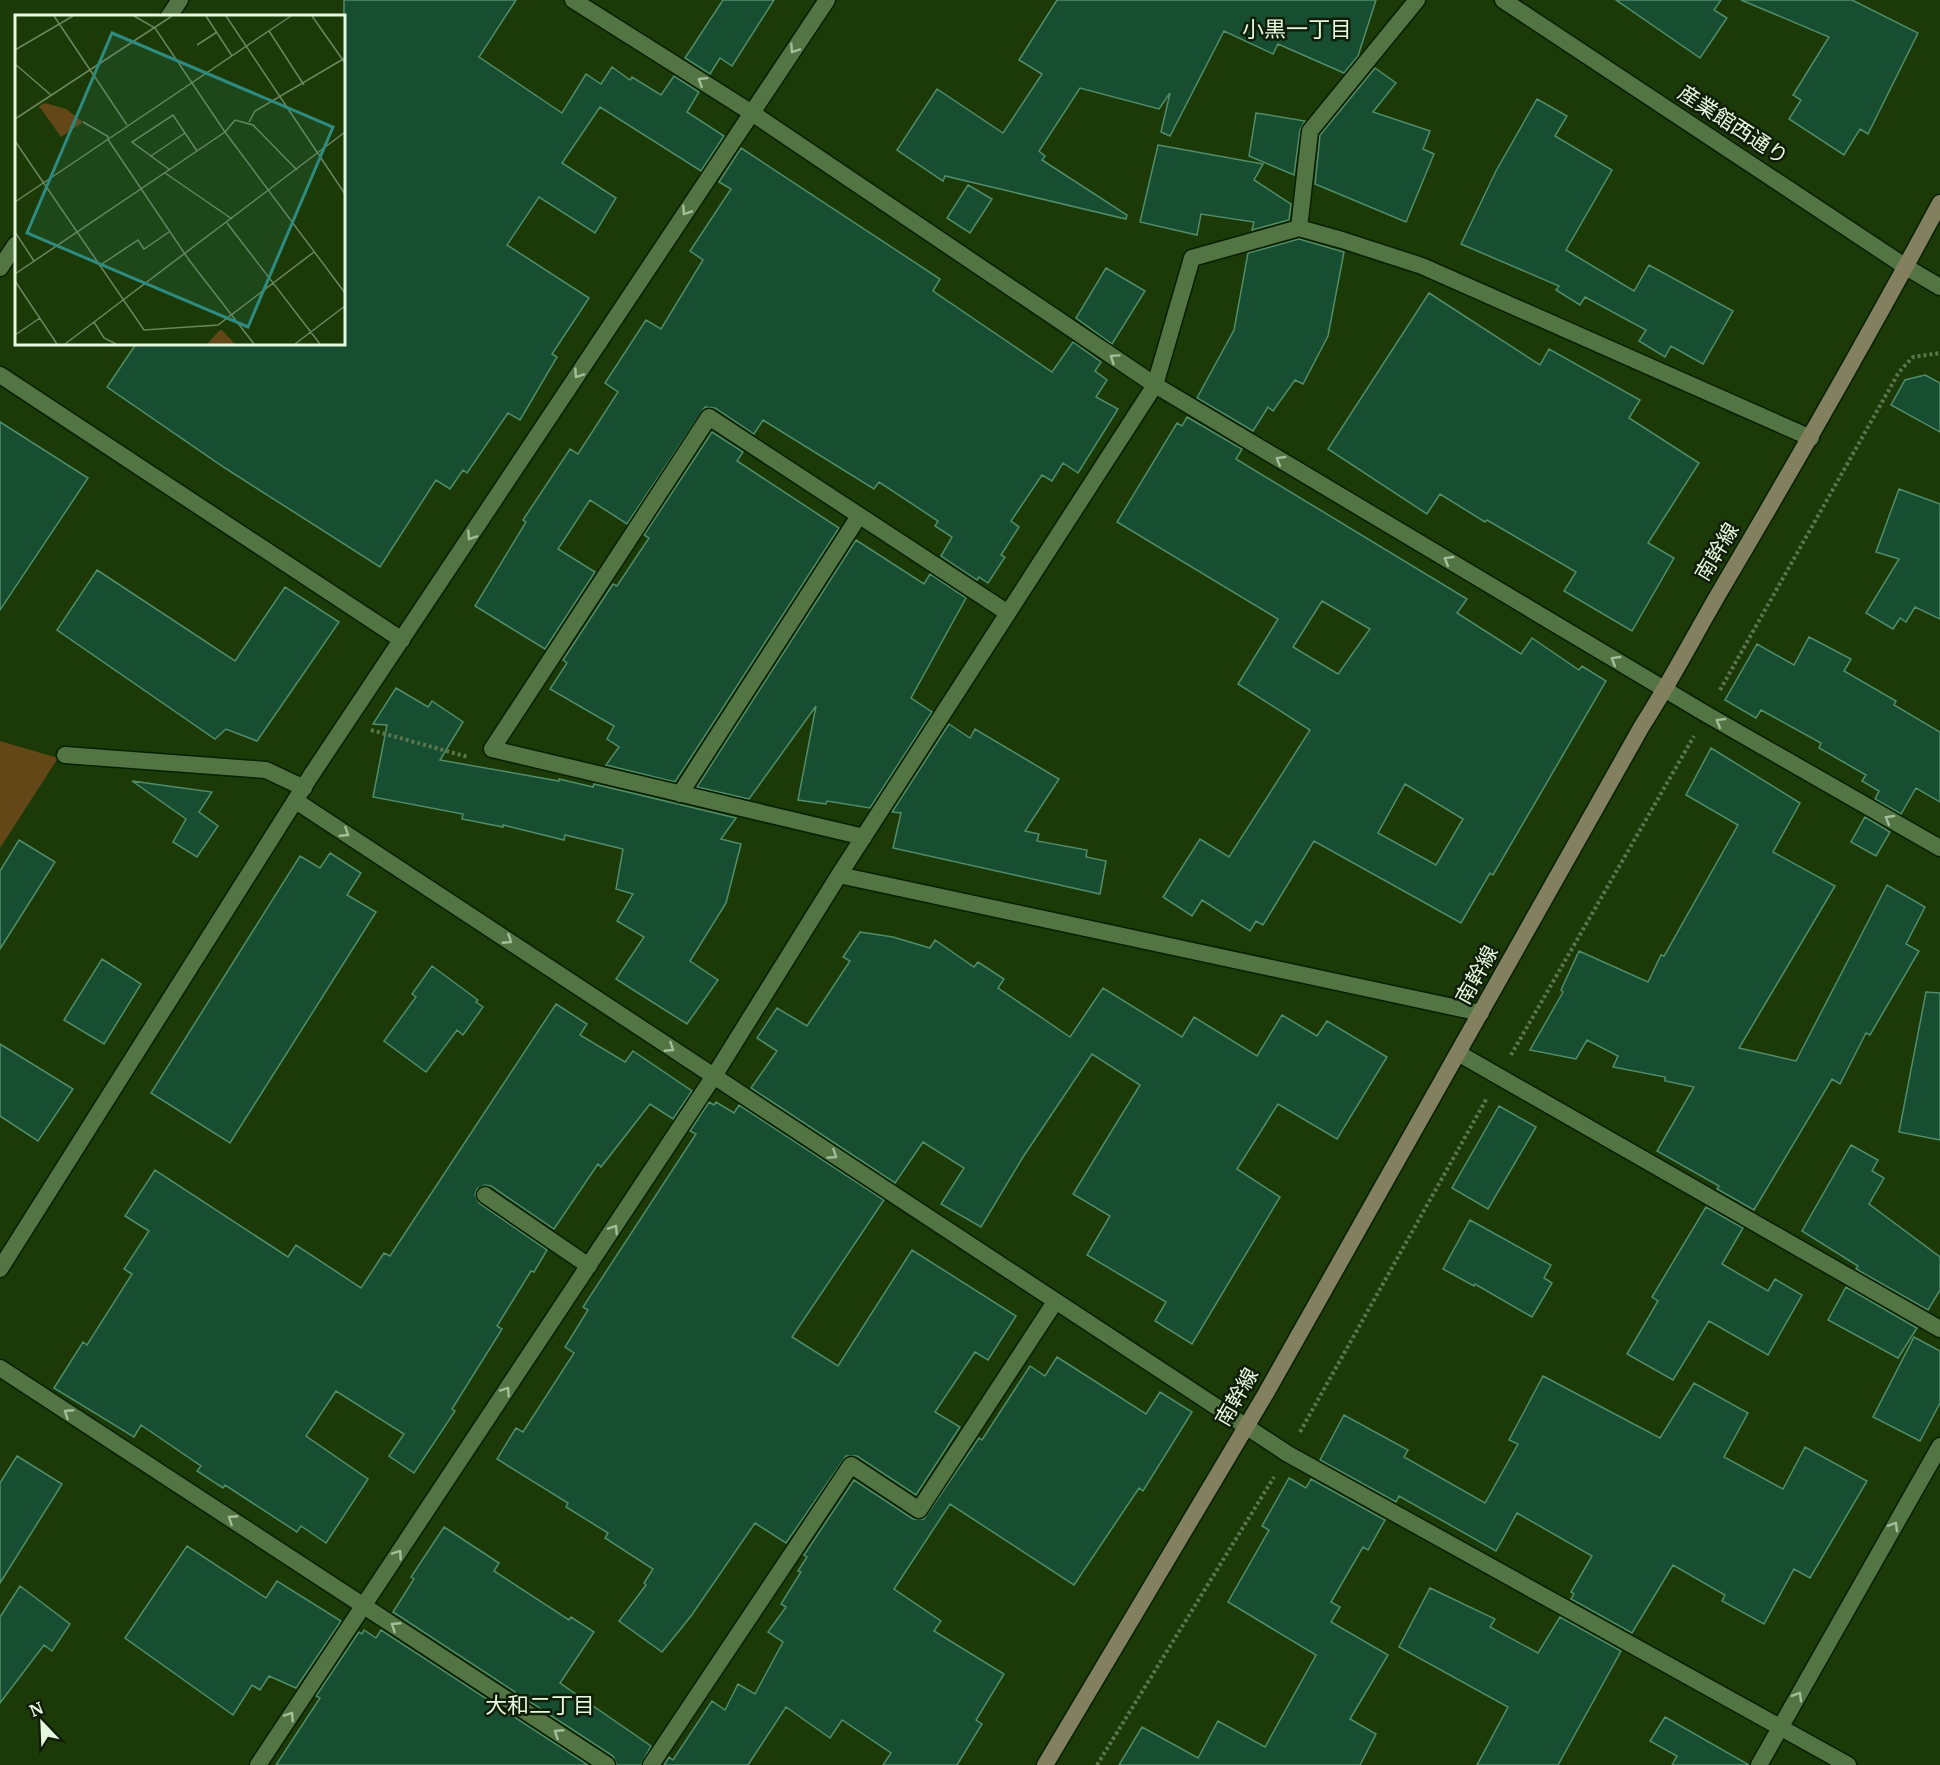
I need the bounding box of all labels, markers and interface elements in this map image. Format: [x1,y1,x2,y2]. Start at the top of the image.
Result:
inset map [15,15,345,345]
district label: 小黒一丁目 [1242,15,1352,43]
one-way arrow [790,42,801,53]
one-way arrow [698,77,708,89]
street label: 産業館西通り [1673,79,1793,170]
one-way arrow [682,204,693,215]
one-way arrow [1110,354,1121,365]
one-way arrow [575,367,586,378]
one-way arrow [1276,456,1286,467]
street label: 南幹線 [1689,518,1744,586]
one-way arrow [466,530,478,540]
one-way arrow [1444,555,1454,567]
one-way arrow [1611,655,1621,667]
one-way arrow [1716,718,1726,729]
one-way arrow [1885,815,1895,826]
one-way arrow [338,826,349,837]
one-way arrow [501,933,512,944]
street label: 南幹線 [1449,941,1504,1009]
one-way arrow [664,1041,675,1052]
one-way arrow [827,1148,837,1160]
one-way arrow [606,1224,617,1235]
street label: 南幹線 [1209,1363,1264,1431]
one-way arrow [499,1387,510,1398]
one-way arrow [64,1409,75,1420]
one-way arrow [228,1515,238,1527]
one-way arrow [1887,1522,1899,1533]
one-way arrow [391,1550,402,1561]
one-way arrow [391,1622,402,1633]
district label: 大和二丁目 [485,1691,595,1719]
one-way arrow [1791,1692,1802,1702]
north arrow [12,1693,72,1753]
text: N [26,1697,46,1721]
one-way arrow [283,1712,294,1723]
one-way arrow [554,1729,565,1740]

